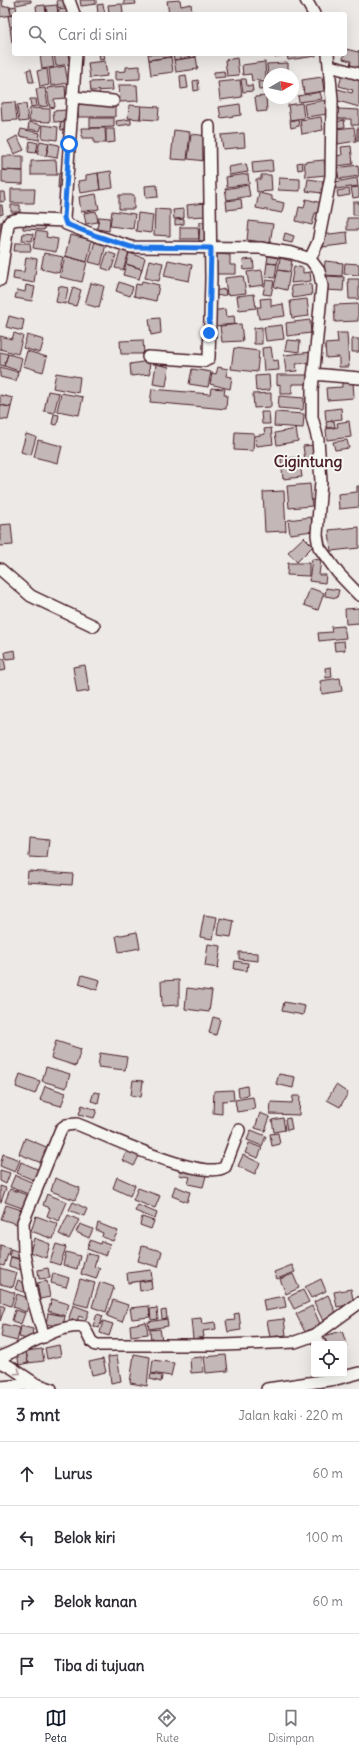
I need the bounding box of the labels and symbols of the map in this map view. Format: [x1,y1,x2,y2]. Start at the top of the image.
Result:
north arrow [263,68,299,104]
route start [60,135,78,153]
route end [200,324,218,342]
district label: Cigintung [274,451,342,472]
one-way arrow [14,1367,21,1374]

